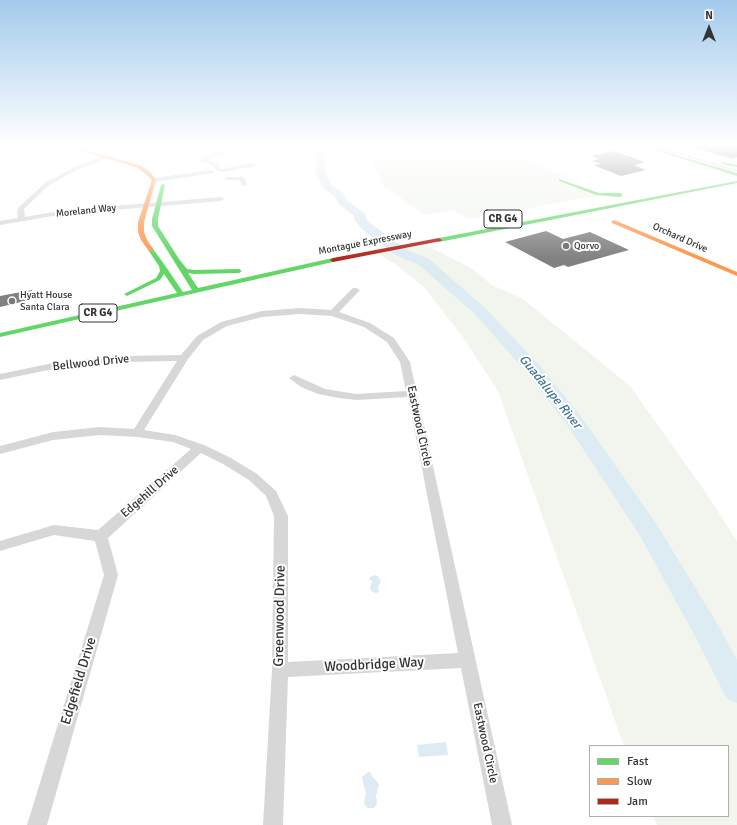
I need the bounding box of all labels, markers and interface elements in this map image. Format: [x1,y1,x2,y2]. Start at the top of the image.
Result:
north arrow [689,8,729,48]
text: N [705,9,713,22]
street label: Moreland Way [55,202,117,220]
road number: CR G4 [484,210,522,228]
street label: Orchard Drive [651,221,709,255]
street label: Montague Expressway [317,228,413,258]
place label: Qorvo [574,240,599,252]
marker: Qorvo [561,241,571,251]
place label: Hyatt House Santa Clara [20,289,72,312]
marker: Hyatt House Santa Clara [7,296,17,306]
road number: CR G4 [79,304,117,322]
street label: Bellwood Drive [52,352,130,374]
water label: Guadalupe River [515,352,585,432]
street label: Eastwood Circle [403,384,435,468]
street label: Edgehill Drive [118,463,182,521]
street label: Greenwood Drive [271,565,289,667]
street label: Edgefield Drive [58,635,100,727]
street label: Woodbridge Way [324,654,424,676]
street label: Eastwood Circle [469,701,501,785]
legend [589,745,729,817]
text: Fast [627,754,648,769]
text: Slow [627,774,652,789]
text: Jam [627,794,648,809]

